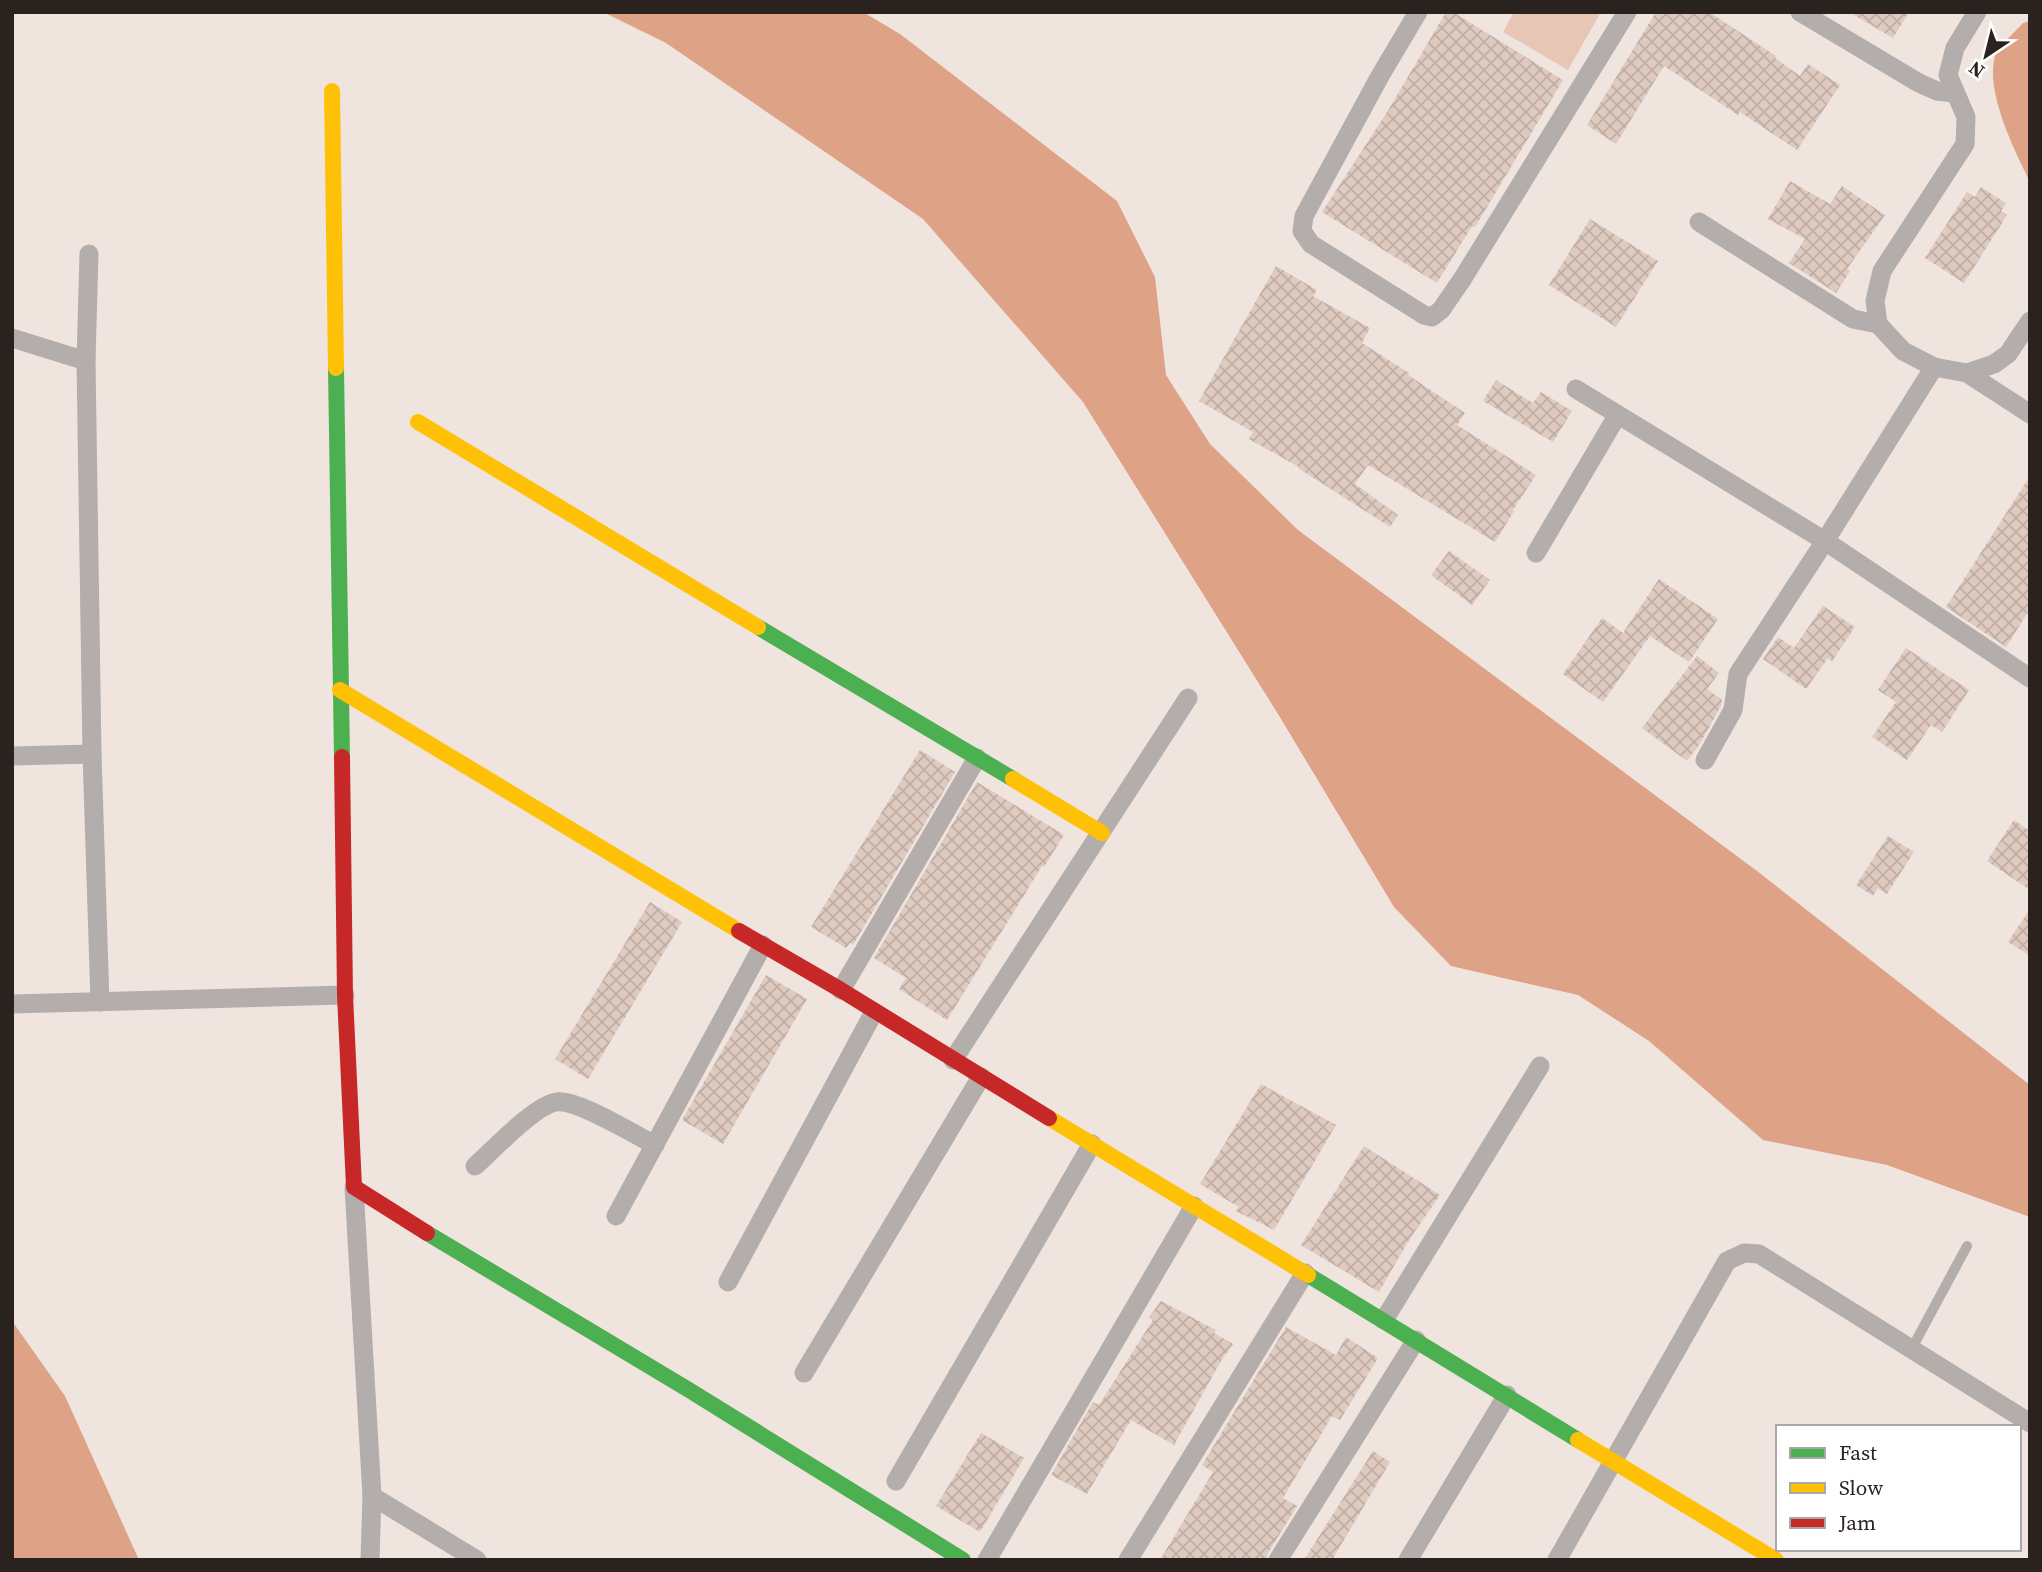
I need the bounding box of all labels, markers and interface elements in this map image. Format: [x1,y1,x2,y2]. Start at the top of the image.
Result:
north arrow [1951,21,2021,91]
text: N [1963,55,1989,85]
legend [1776,1425,2021,1551]
text: Fast [1839,1438,1877,1467]
text: Slow [1839,1473,1883,1502]
text: Jam [1838,1508,1876,1537]

